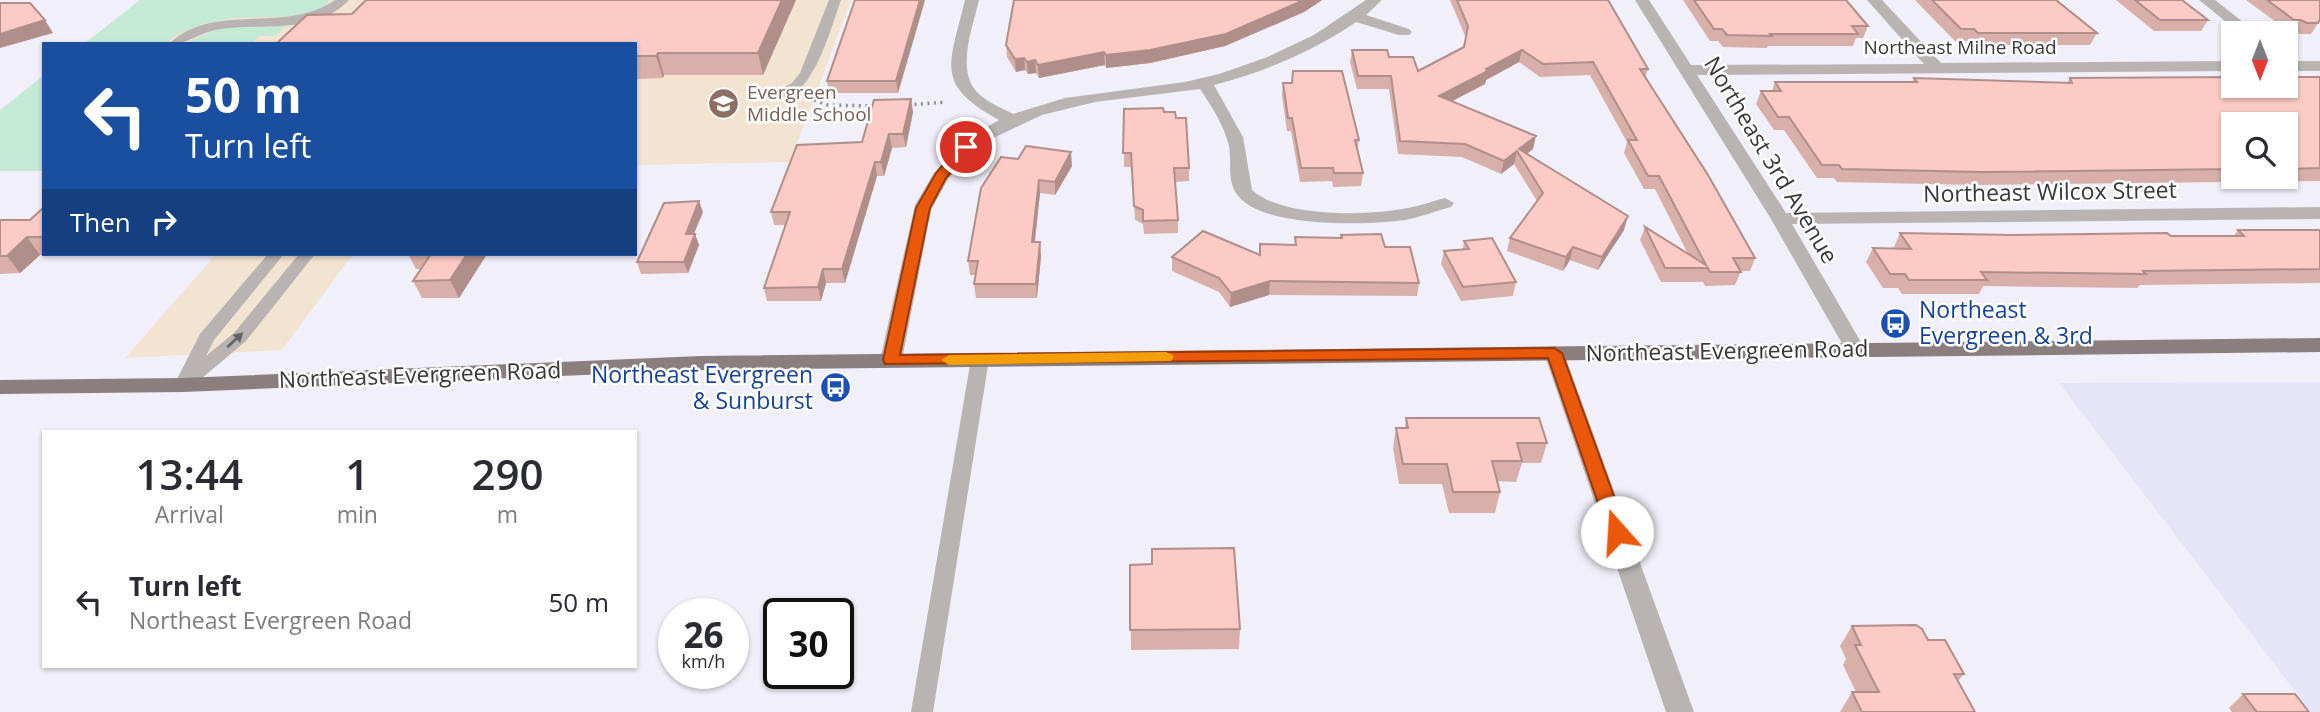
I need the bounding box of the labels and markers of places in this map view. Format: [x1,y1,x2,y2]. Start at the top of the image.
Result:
place label: Evergreen Middle School [747,79,871,127]
school or university icon: Evergreen Middle School [707,86,741,120]
pin [936,117,996,177]
place label: Northeast Evergreen & 3rd [1919,293,2093,351]
bus stop icon: Northeast Evergreen & 3rd [1879,306,1913,340]
place label: Northeast Evergreen & Sunburst [591,358,813,416]
bus stop icon: Northeast Evergreen & Sunburst [819,371,853,405]

